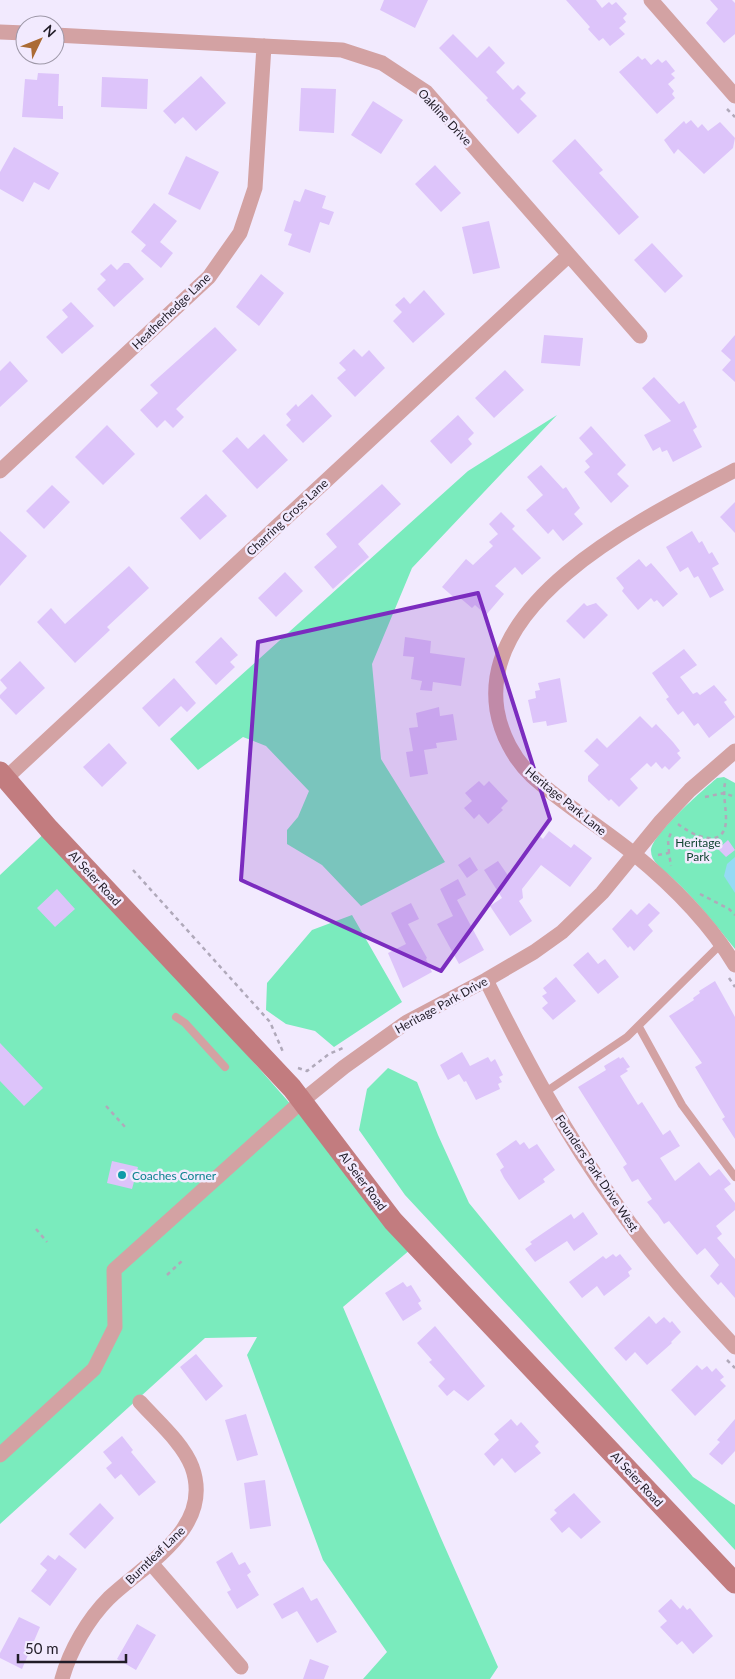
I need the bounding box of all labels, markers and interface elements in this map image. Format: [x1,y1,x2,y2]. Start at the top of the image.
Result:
north arrow [15,15,65,65]
text: N [40,21,60,41]
street label: Oakline Drive [415,86,475,148]
street label: Heatherhedge Lane [129,270,213,352]
street label: Charring Cross Lane [243,475,331,559]
street label: Heritage Park Lane [522,764,610,838]
park label: Heritage Park [675,835,721,864]
street label: Al Seier Road [66,847,124,909]
street label: Heritage Park Drive [392,973,490,1037]
street label: Founders Park Drive West [552,1112,642,1235]
street label: Al Seier Road [336,1149,390,1213]
place label: Coaches Corner [132,1168,217,1183]
marker: Coaches Corner [116,1169,128,1181]
street label: Al Seier Road [608,1448,666,1510]
street label: Burntleaf Lane [122,1523,188,1587]
scale bar [18,1632,125,1664]
text: 50 m [25,1639,59,1657]

